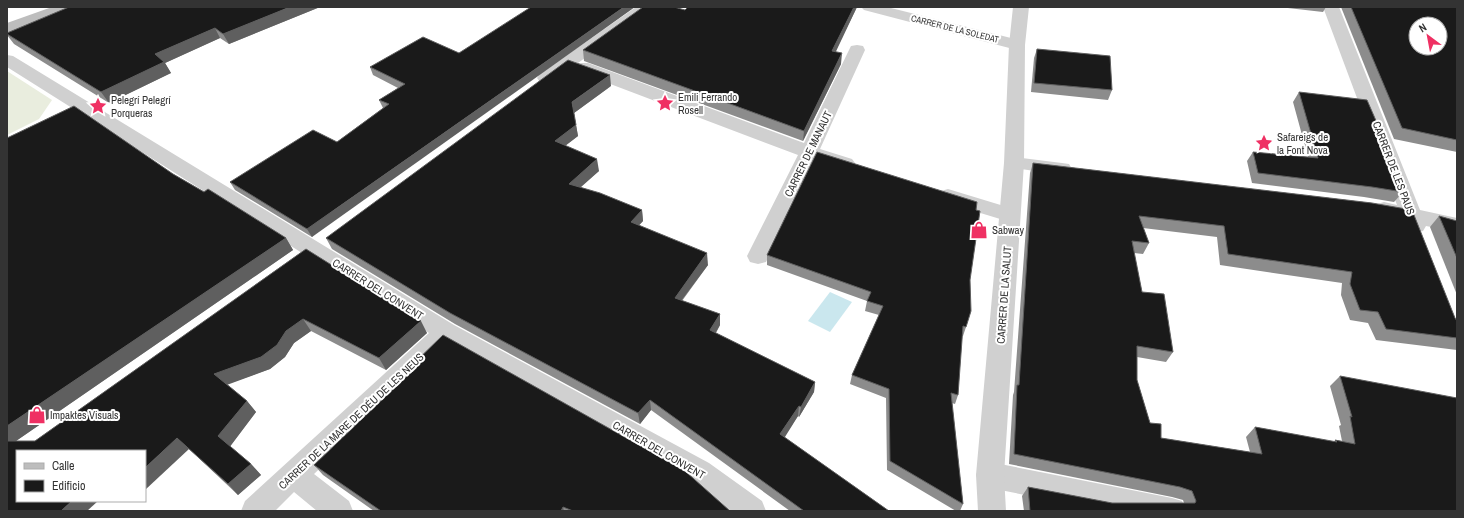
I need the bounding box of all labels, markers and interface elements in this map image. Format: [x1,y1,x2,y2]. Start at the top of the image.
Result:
street label: CARRER DE LA SOLEDAT [910,12,1001,46]
north arrow [1408,16,1448,56]
text: N [1416,20,1429,35]
place label: Emili Ferrando Rosell [678,90,737,117]
place label: Pelegrí Pelegrí Porqueras [111,93,171,120]
place icon: Emili Ferrando Rosell [655,93,675,113]
place icon: Pelegrí Pelegrí Porqueras [88,96,108,116]
street label: CARRER DE MANAUT [781,108,835,199]
street label: CARRER DE LES PAUS [1370,119,1418,217]
place label: Safareigs de la Font Nova [1277,130,1328,157]
place icon: Safareigs de la Font Nova [1254,133,1274,153]
shop icon: Sabway [969,220,989,240]
place label: Sabway [992,223,1025,237]
street label: CARRER DE LA SALUT [994,245,1014,344]
street label: CARRER DEL CONVENT [330,255,426,323]
street label: CARRER DE LA MARE DE DÉU DE LES NEUS [275,350,427,492]
shop icon: Impaktes Visuals [27,405,47,425]
place label: Impaktes Visuals [50,408,119,422]
street label: CARRER DEL CONVENT [610,418,708,482]
legend [16,450,146,502]
text: Calle [52,458,74,474]
text: Edificio [52,478,85,494]

